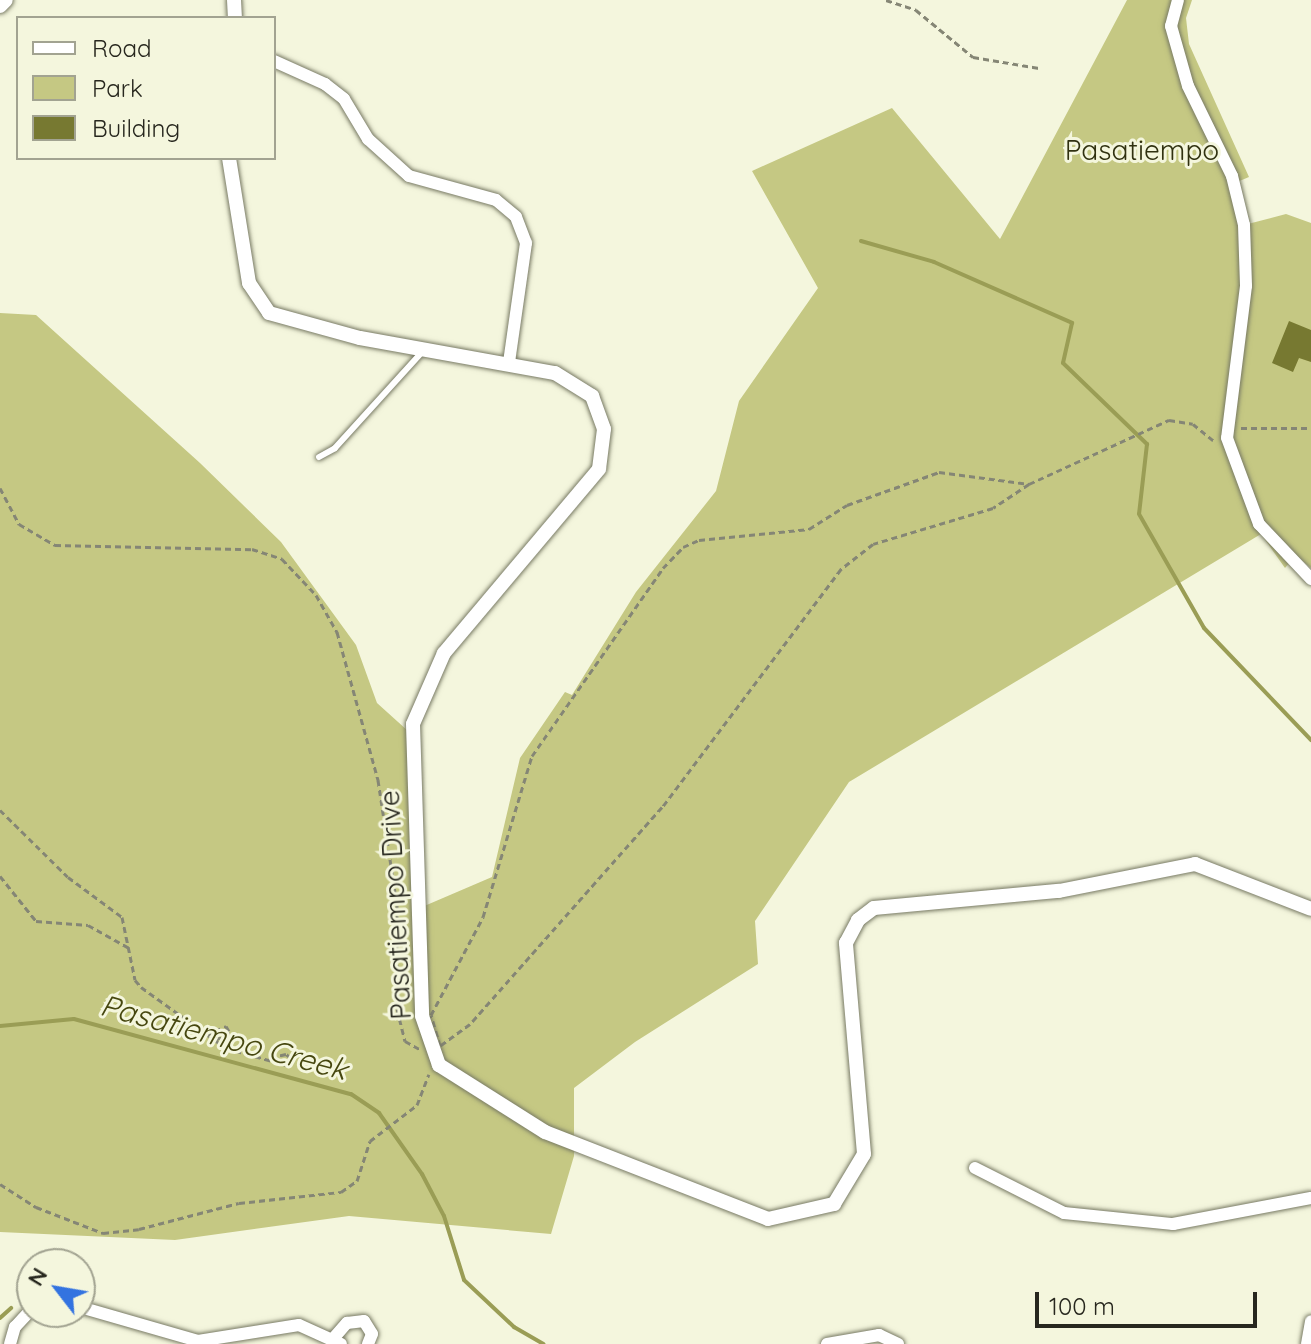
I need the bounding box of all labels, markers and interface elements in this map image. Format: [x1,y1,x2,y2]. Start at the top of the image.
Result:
legend [16,16,276,160]
text: Road [92,33,152,63]
text: Park [92,73,143,103]
text: Building [92,113,180,143]
park label: Pasatiempo [1065,133,1219,167]
street label: Pasatiempo Drive [372,789,418,1021]
water label: Pasatiempo Creek [97,987,351,1087]
north arrow [16,1248,96,1328]
text: N [21,1263,53,1291]
scale bar [1039,1276,1261,1326]
text: 100 m [1049,1291,1115,1321]

